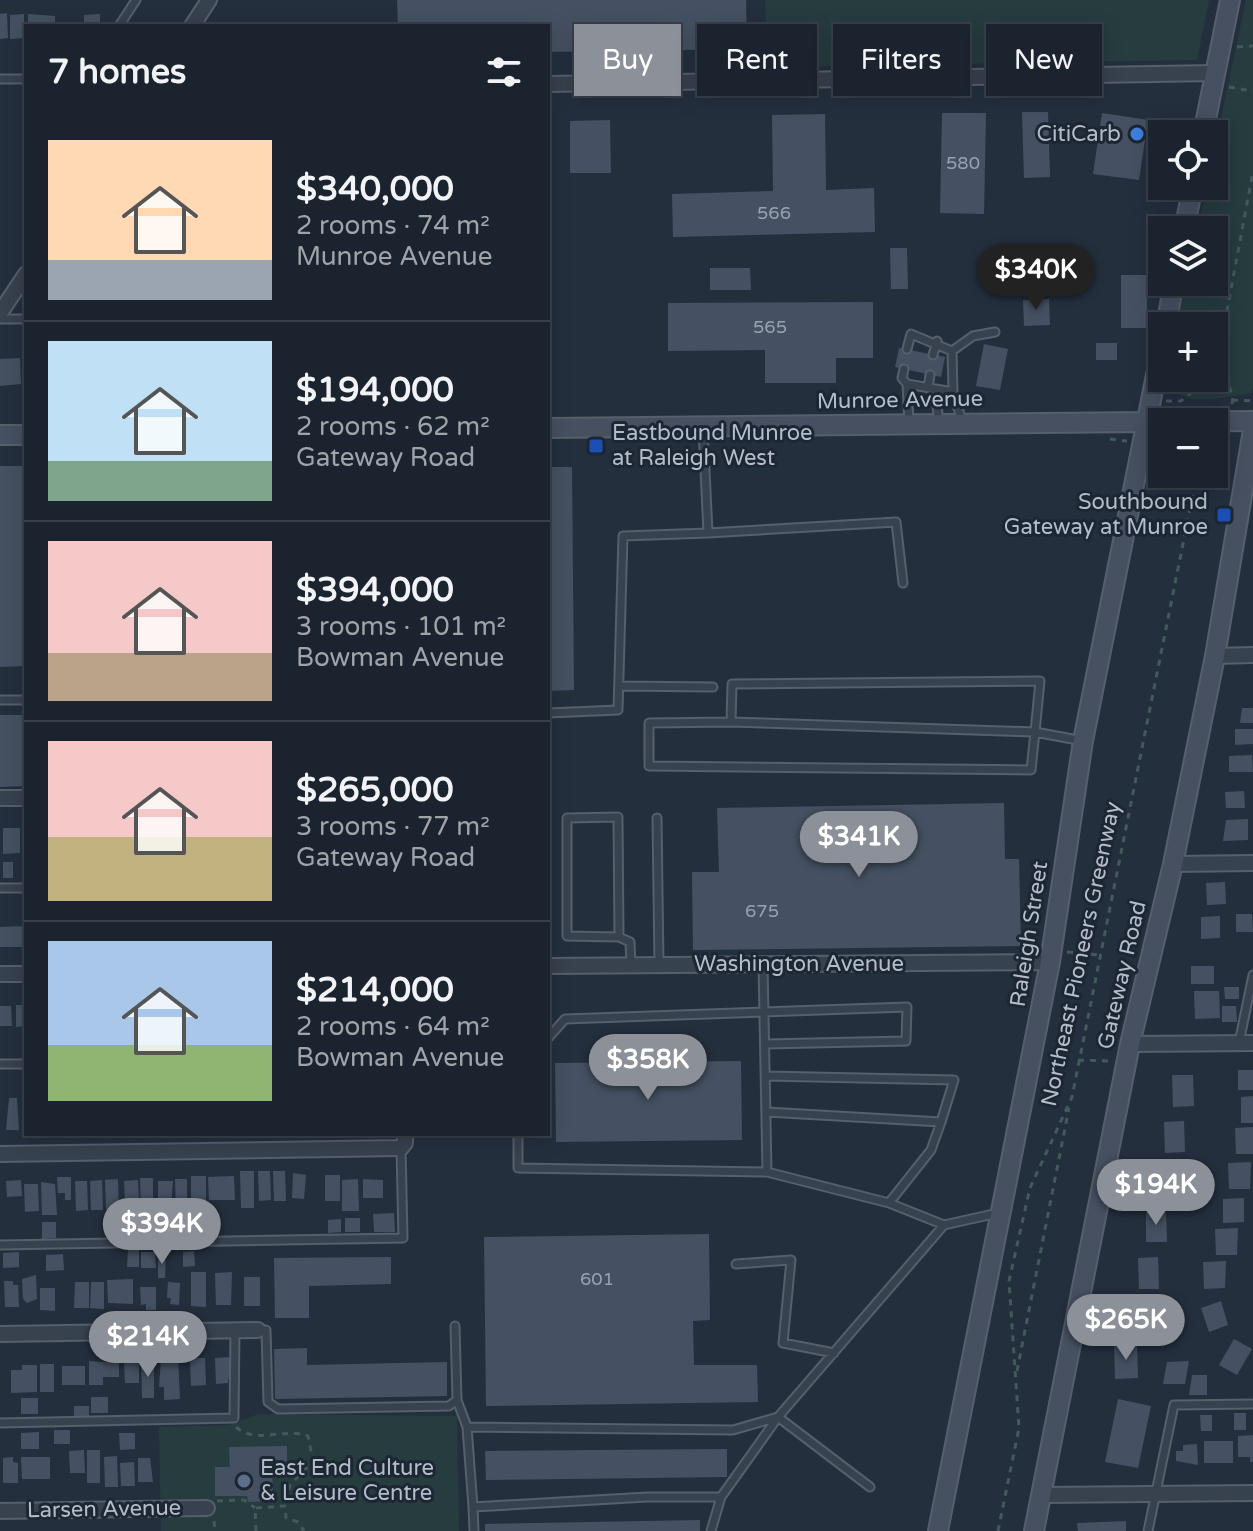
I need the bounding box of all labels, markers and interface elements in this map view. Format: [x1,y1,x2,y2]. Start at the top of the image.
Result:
chip: Buy [574,24,681,96]
chip: Rent [697,24,817,96]
chip: Filters [833,24,970,96]
chip: New [986,24,1102,96]
icon: filters [482,50,526,94]
text: 7 homes [48,52,186,93]
map controls [1148,120,1228,488]
button: locate [1148,120,1228,200]
place label: CitiCarb [1037,121,1121,147]
marker: CitiCarb [1128,125,1146,143]
house number: 580 [946,152,980,174]
text: $340,000 [296,169,454,210]
icon: home [112,172,208,268]
house number: 566 [757,202,791,224]
text: 2 rooms · 74 m² [296,210,490,241]
button: layers [1148,216,1228,296]
text: Munroe Avenue [296,241,492,272]
pin: $340K [980,244,1092,312]
text: $340K [995,254,1077,285]
button: + [1148,312,1228,392]
house number: 565 [753,316,787,338]
text: $194,000 [296,370,454,411]
icon: home [112,373,208,469]
street label: Munroe Avenue [817,386,983,414]
button: − [1148,408,1228,488]
text: 2 rooms · 62 m² [296,411,490,442]
place label: Eastbound Munroe at Raleigh West [612,420,812,471]
marker: Eastbound Munroe at Raleigh West [587,437,605,455]
text: Gateway Road [296,442,475,473]
place label: Southbound Gateway at Munroe [1004,489,1208,540]
marker: Southbound Gateway at Munroe [1215,506,1233,524]
text: $394,000 [296,570,454,611]
icon: home [112,573,208,669]
text: 3 rooms · 101 m² [296,611,506,642]
text: Bowman Avenue [296,642,504,673]
text: $265,000 [296,770,454,811]
icon: home [112,773,208,869]
street label: Northeast Pioneers Greenway [1036,799,1126,1109]
text: 3 rooms · 77 m² [296,811,490,842]
pin: $341K [803,811,915,879]
text: $341K [818,821,900,852]
text: Gateway Road [296,842,475,873]
street label: Raleigh Street [1005,859,1053,1009]
street label: Gateway Road [1092,898,1152,1052]
house number: 675 [745,900,779,922]
street label: Washington Avenue [694,951,904,977]
text: $214,000 [296,970,454,1011]
icon: home [112,973,208,1069]
text: 2 rooms · 64 m² [296,1011,490,1042]
pin: $358K [592,1034,704,1102]
text: Bowman Avenue [296,1042,504,1073]
text: $358K [607,1044,689,1075]
pin: $194K [1100,1159,1212,1227]
text: $194K [1115,1169,1197,1200]
pin: $394K [106,1198,218,1266]
text: $394K [121,1208,203,1239]
house number: 601 [580,1268,614,1290]
pin: $265K [1070,1294,1182,1362]
text: $265K [1085,1304,1167,1335]
pin: $214K [92,1311,204,1379]
text: $214K [107,1321,189,1352]
place label: East End Culture & Leisure Centre [260,1455,434,1506]
marker: East End Culture & Leisure Centre [235,1472,253,1490]
street label: Larsen Avenue [27,1495,181,1523]

